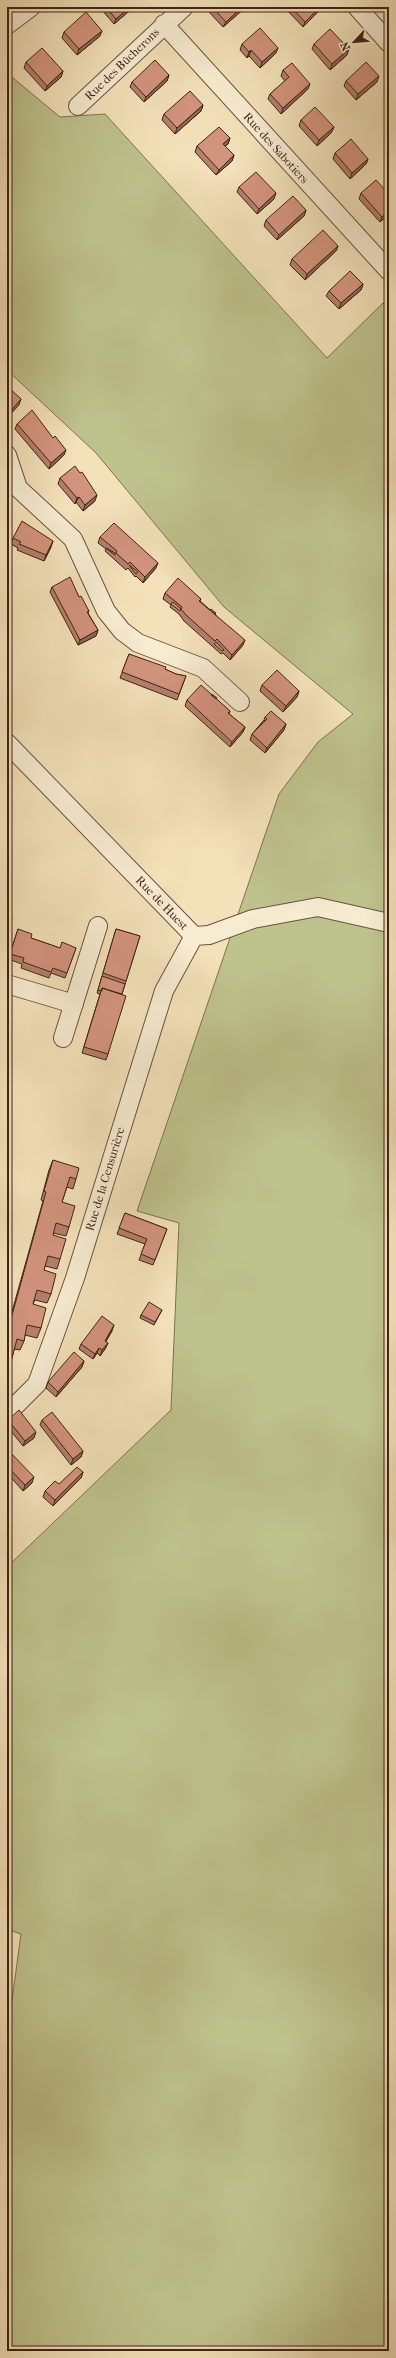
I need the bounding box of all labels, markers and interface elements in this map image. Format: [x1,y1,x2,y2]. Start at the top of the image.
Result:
north arrow [334,22,374,62]
street label: Rue des Bûcherons [82,25,163,103]
text: N [338,39,353,53]
street label: Rue des Sabotiers [241,110,312,187]
street label: Rue de Huest [133,873,192,933]
street label: Rue de la Censurière [83,1125,127,1233]

